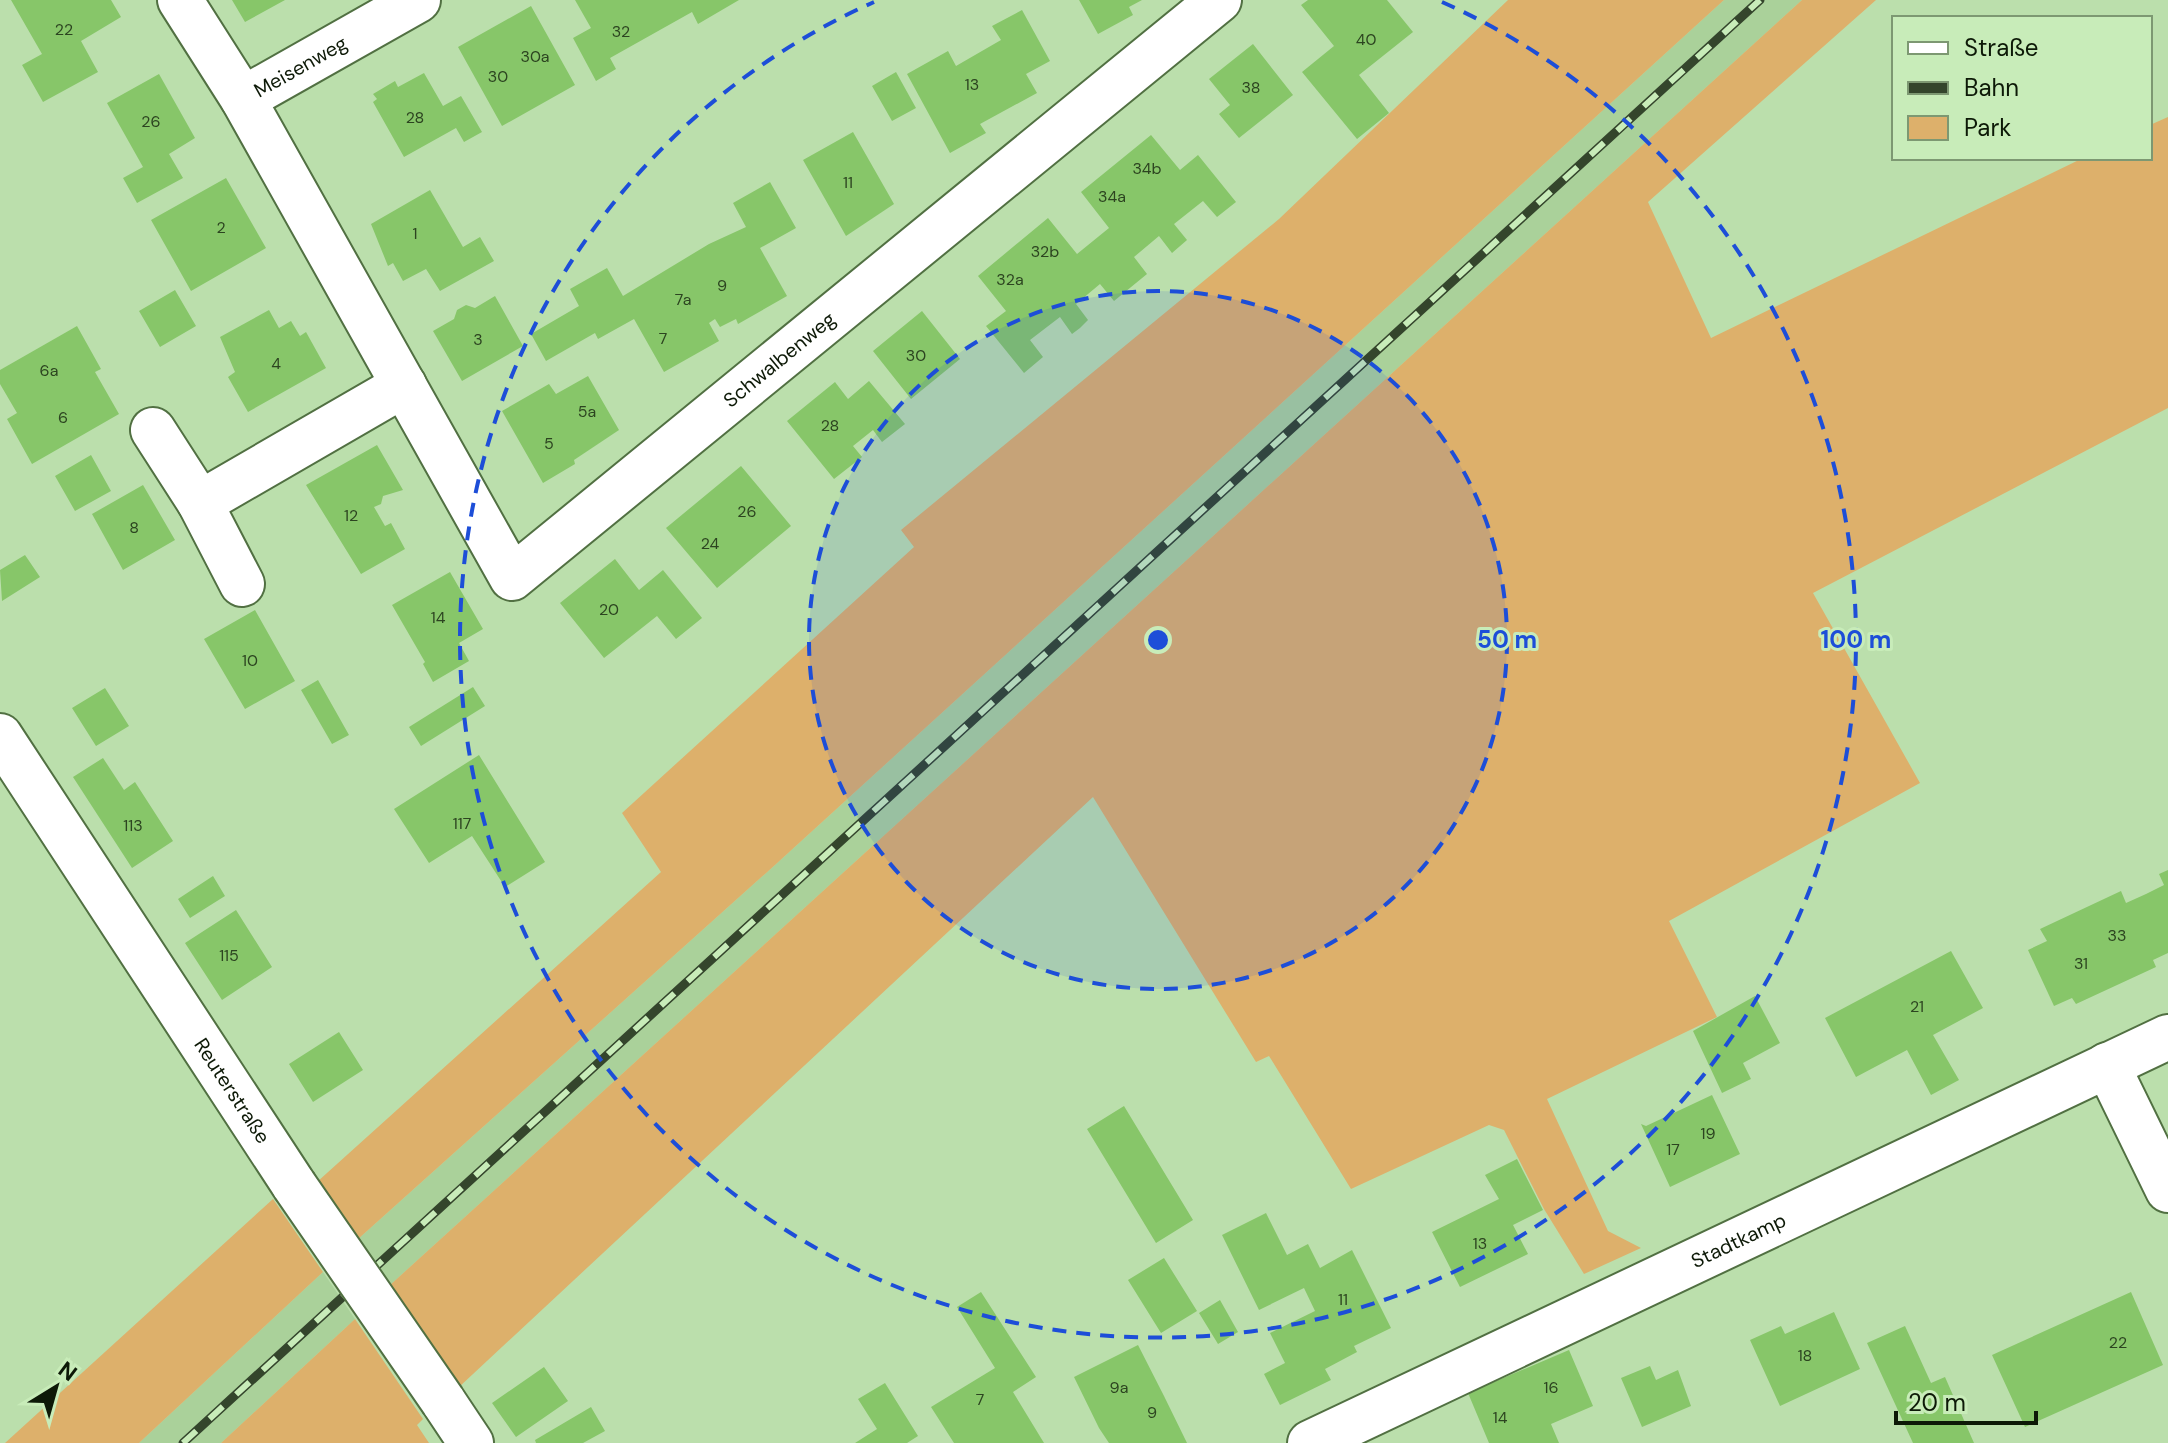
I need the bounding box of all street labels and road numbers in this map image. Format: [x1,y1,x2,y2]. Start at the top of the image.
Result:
street label: Meisenweg [249,30,352,103]
street label: Schwalbenweg [718,306,841,413]
street label: Reuterstraße [188,1033,276,1148]
street label: Stadtkamp [1687,1207,1790,1274]

